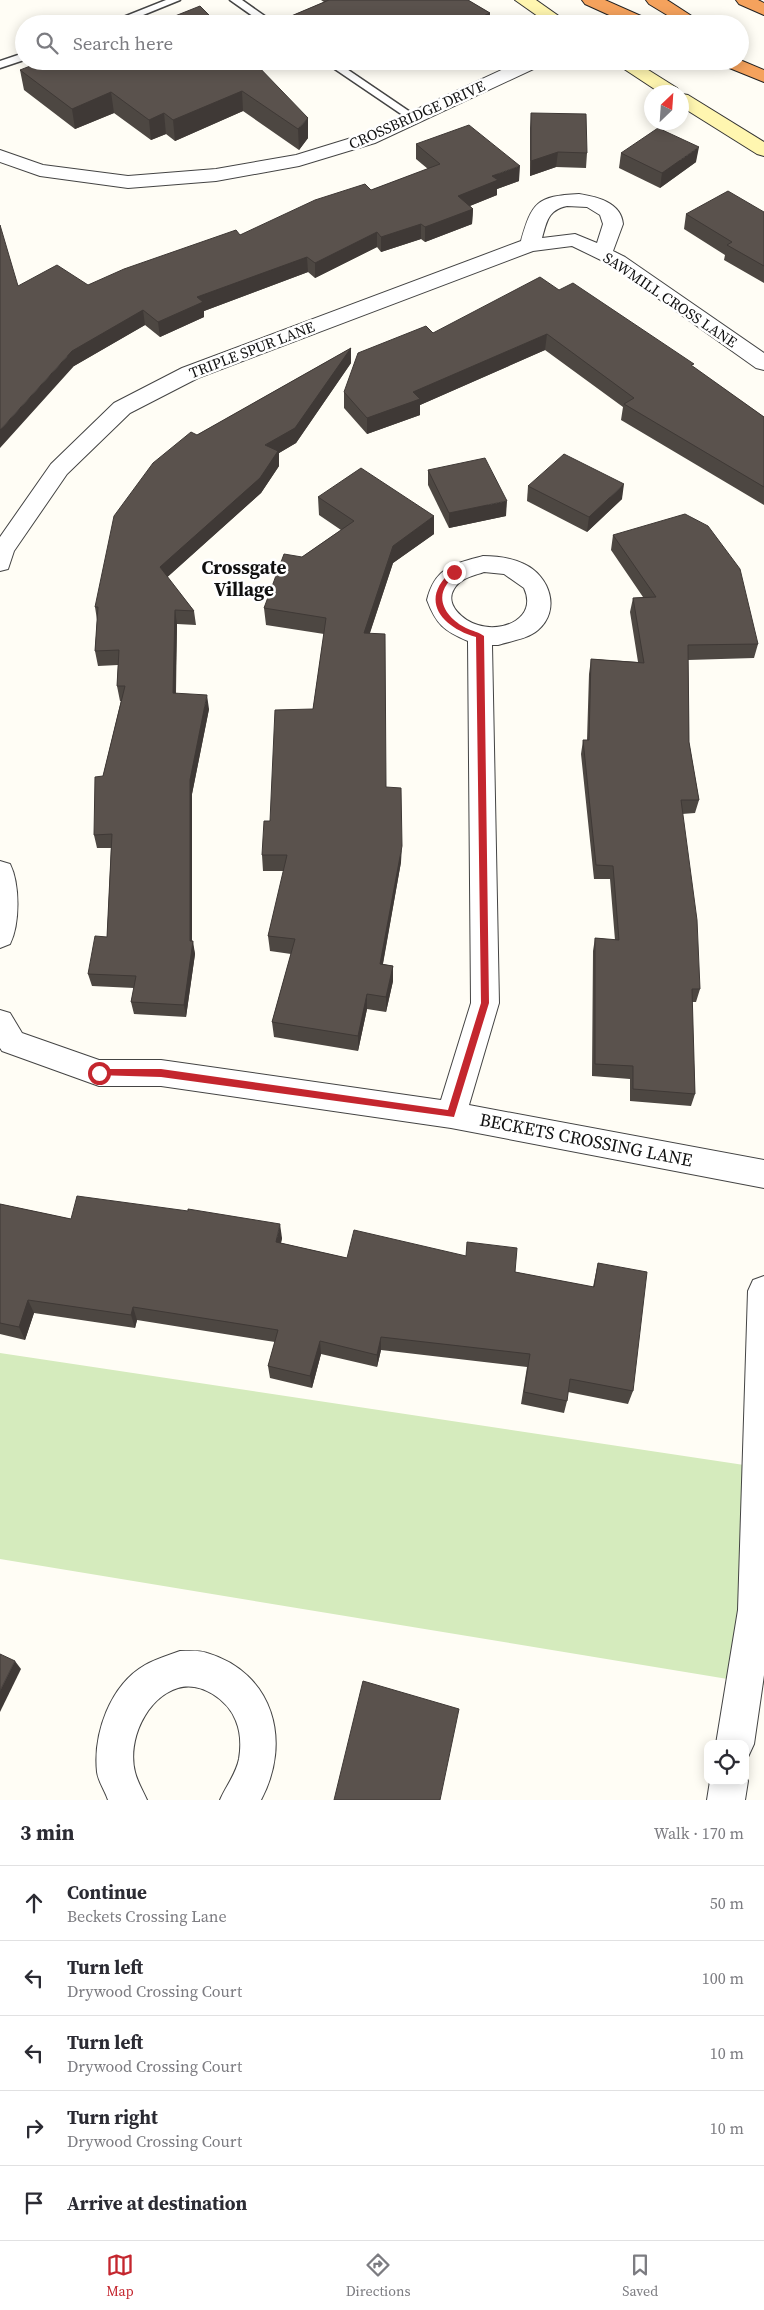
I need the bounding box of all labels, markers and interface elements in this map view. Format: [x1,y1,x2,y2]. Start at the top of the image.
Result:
search box [15,15,749,70]
icon: search [33,29,61,57]
text: Search here [73,30,173,56]
street label: CROSSBRIDGE DRIVE [345,75,488,154]
north arrow [644,85,689,130]
street label: SAWMILL CROSS LANE [599,247,741,352]
street label: TRIPLE SPUR LANE [186,316,318,383]
district label: Crossgate Village [202,554,287,602]
route end [443,561,466,584]
route start [88,1062,111,1085]
street label: BECKETS CROSSING LANE [478,1107,695,1172]
map controls [704,1740,749,1785]
button: locate [704,1740,749,1785]
text: 3 min [20,1818,75,1847]
text: Walk · 170 m [654,1822,744,1844]
text: Continue [67,1879,147,1905]
icon: ahead [20,1889,48,1917]
text: 50 m [710,1892,744,1914]
text: Beckets Crossing Lane [67,1905,227,1927]
text: Turn left [67,1954,143,1980]
icon: left [20,1964,48,1992]
text: 100 m [702,1967,744,1989]
text: Drywood Crossing Court [67,1980,242,2002]
text: Turn left [67,2029,143,2055]
icon: left [20,2039,48,2067]
text: 10 m [710,2042,744,2064]
text: Drywood Crossing Court [67,2055,242,2077]
text: Turn right [67,2104,158,2130]
icon: right [20,2114,48,2142]
text: 10 m [710,2117,744,2139]
text: Drywood Crossing Court [67,2130,242,2152]
icon: arrive [20,2189,48,2217]
text: Arrive at destination [67,2190,247,2216]
tab: Map [106,2251,134,2301]
tab: Directions [346,2251,410,2301]
tab: Saved [622,2251,658,2301]

